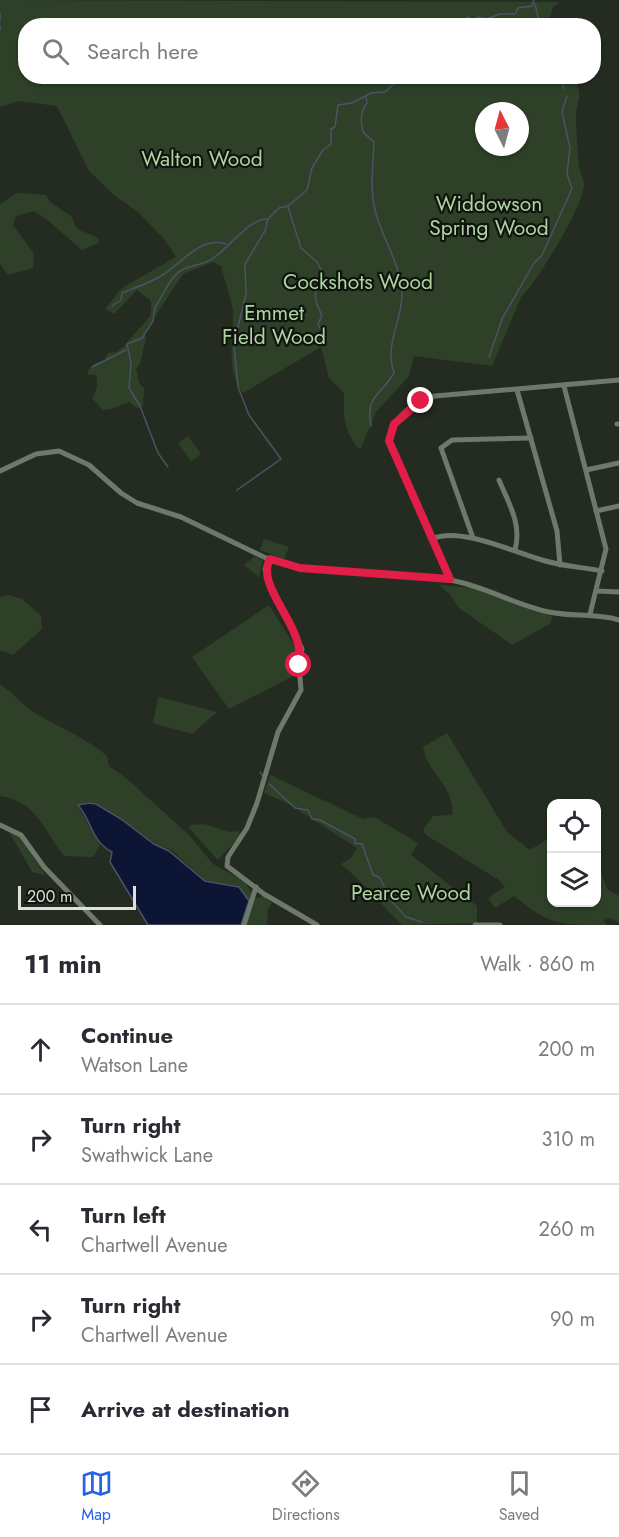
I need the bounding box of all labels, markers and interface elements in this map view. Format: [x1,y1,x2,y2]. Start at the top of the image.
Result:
search box [18,18,601,84]
icon: search [39,35,72,68]
text: Search here [87,35,198,67]
north arrow [475,102,529,156]
park label: Walton Wood [141,144,263,174]
park label: Widdowson Spring Wood [429,189,549,243]
park label: Cockshots Wood [283,267,433,297]
park label: Emmet Field Wood [222,298,326,352]
route end [407,387,433,413]
route start [285,651,311,677]
map controls [547,799,601,907]
button: locate [547,799,601,853]
button: layers [547,853,601,907]
park label: Pearce Wood [351,878,471,908]
scale bar [18,883,136,911]
text: 200 m [27,885,73,908]
text: 11 min [24,945,102,983]
text: Walk · 860 m [480,950,595,979]
text: Continue [81,1019,173,1051]
icon: ahead [24,1033,57,1066]
text: 200 m [538,1035,595,1064]
text: Watson Lane [81,1051,188,1080]
text: Turn right [81,1109,181,1141]
icon: right [24,1123,57,1156]
text: 310 m [541,1125,595,1154]
text: Swathwick Lane [81,1141,213,1170]
text: Turn left [81,1199,166,1231]
icon: left [24,1213,57,1246]
text: 260 m [539,1215,595,1244]
text: Chartwell Avenue [81,1231,228,1260]
text: Turn right [81,1289,181,1321]
icon: right [24,1303,57,1336]
text: 90 m [550,1305,595,1334]
text: Chartwell Avenue [81,1321,228,1350]
icon: arrive [24,1393,57,1426]
text: Arrive at destination [81,1393,290,1425]
tab: Map [80,1467,113,1526]
tab: Directions [272,1467,340,1526]
tab: Saved [499,1467,539,1526]

